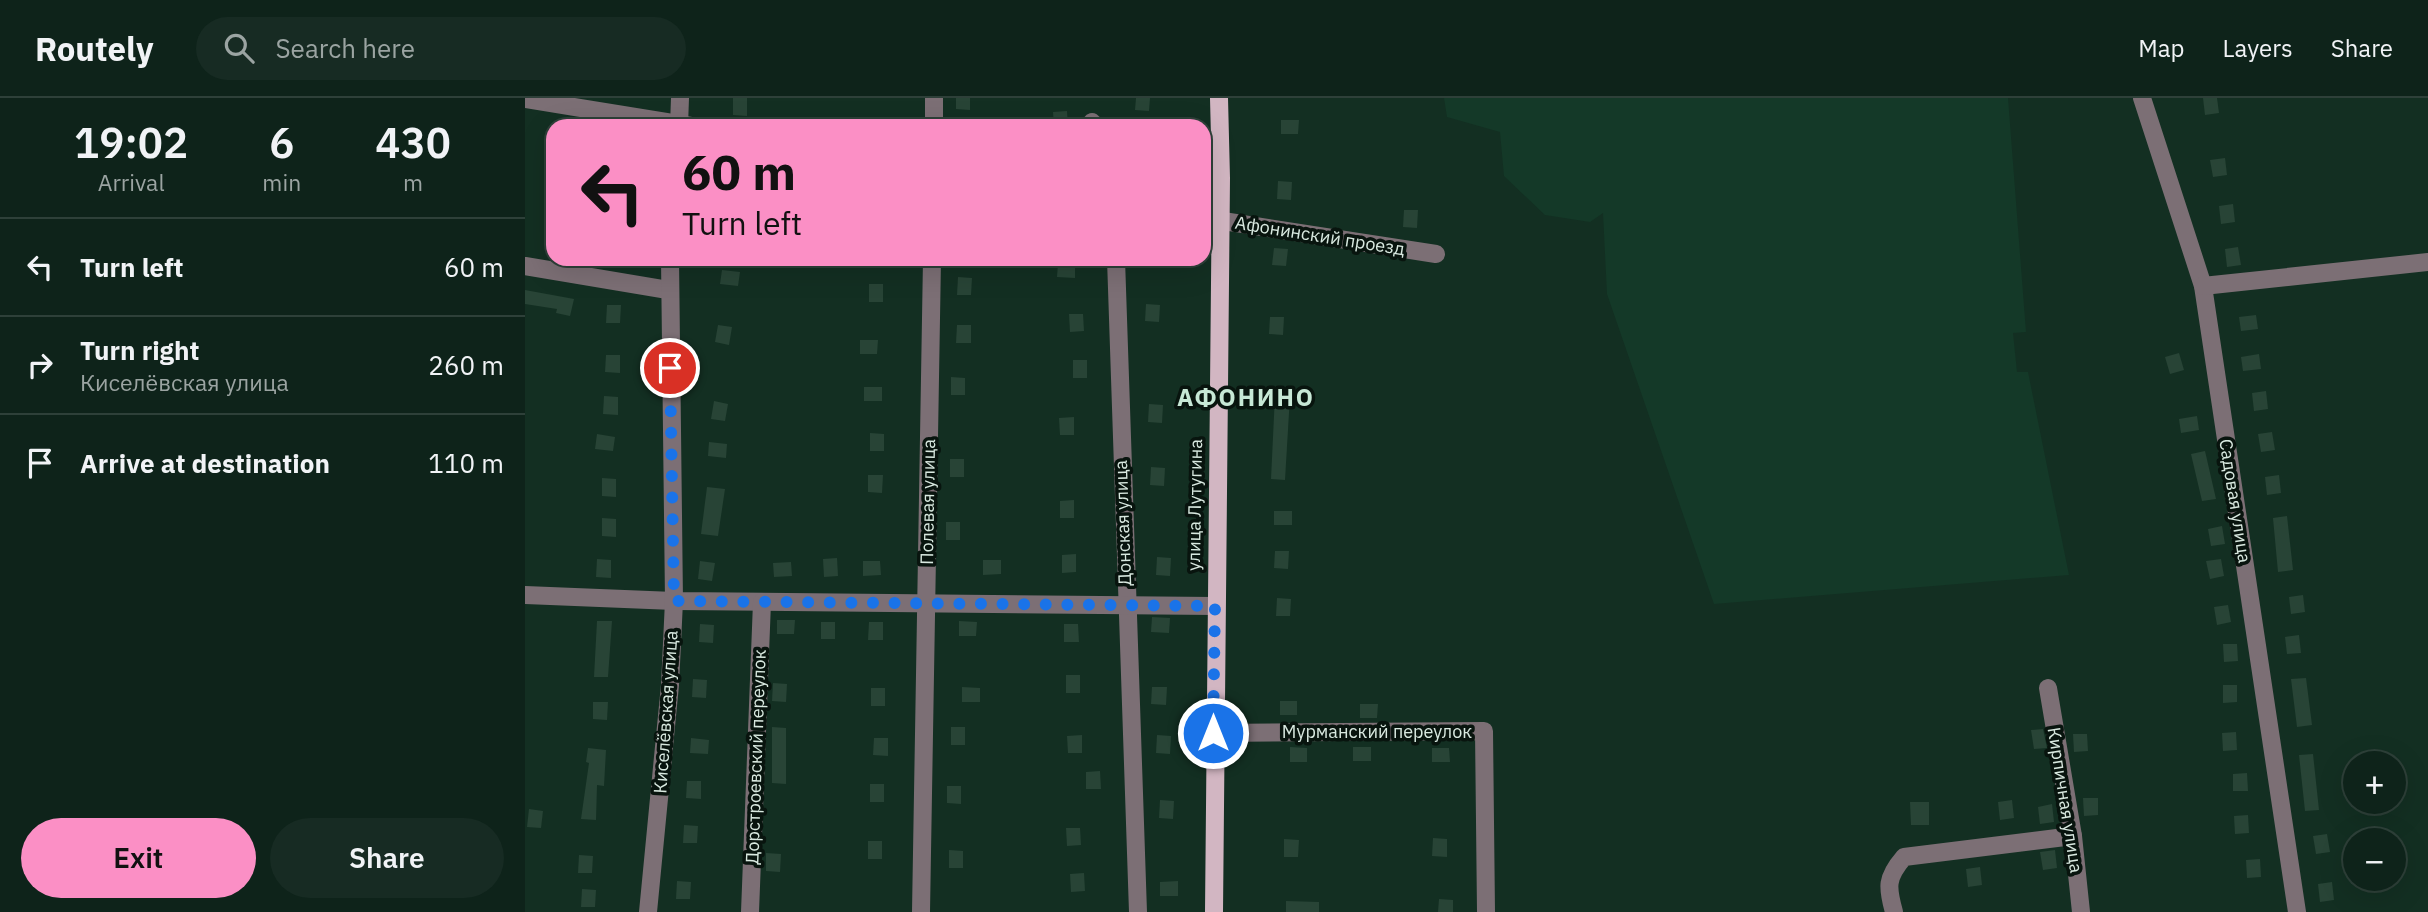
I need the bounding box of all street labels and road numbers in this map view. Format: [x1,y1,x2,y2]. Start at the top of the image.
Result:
street label: Афонинский проезд [1233,211,1407,260]
street label: Садовая улица [2214,437,2257,565]
street label: Полевая улица [915,438,940,565]
street label: улица Лутугина [1182,439,1207,571]
street label: Донская улица [1109,459,1136,586]
street label: Киселёвская улица [648,629,683,794]
street label: Дорстроевский переулок [740,649,771,865]
street label: Мурманский переулок [1282,720,1472,743]
street label: Кирпичная улица [2043,725,2088,875]

